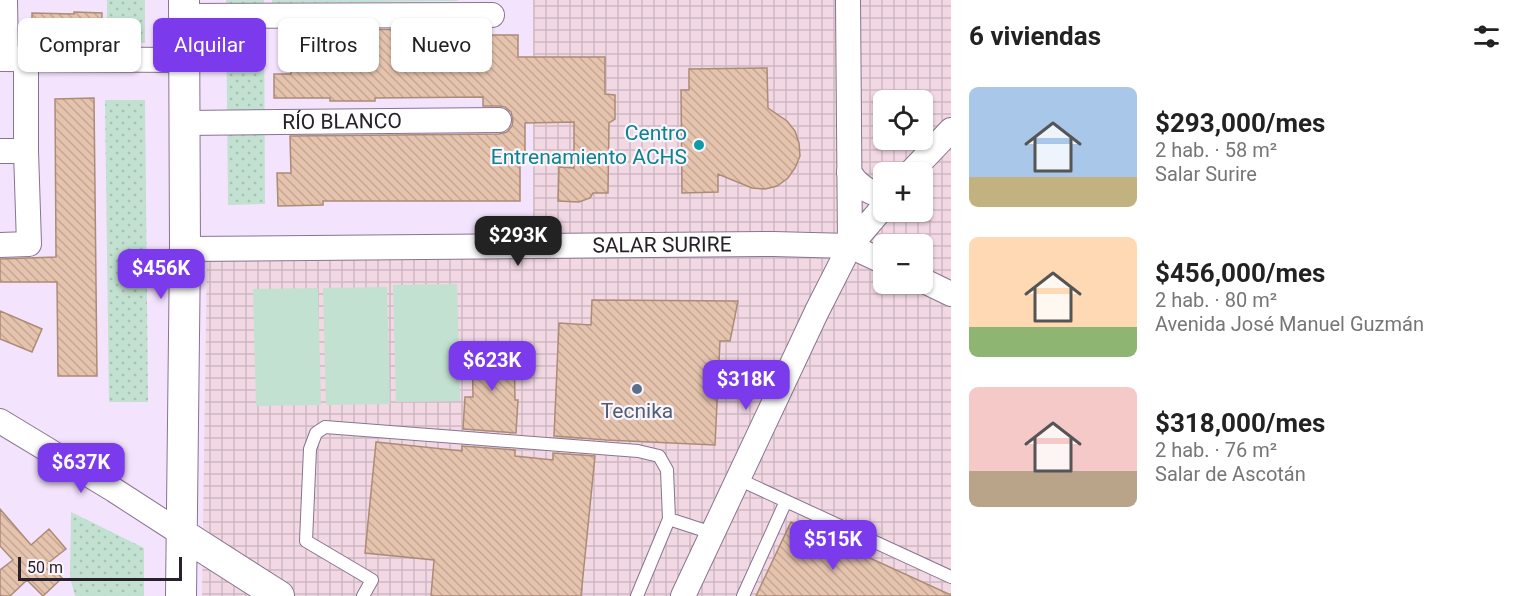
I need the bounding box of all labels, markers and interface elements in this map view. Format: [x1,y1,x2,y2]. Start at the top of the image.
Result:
chip: Comprar [18,18,141,72]
chip: Alquilar [153,18,266,72]
chip: Filtros [278,18,379,72]
chip: Nuevo [391,18,492,72]
icon: filters [1470,20,1503,53]
text: 6 viviendas [969,21,1101,51]
map controls [873,90,933,294]
button: locate [873,90,933,150]
text: $293,000/mes [1155,108,1325,138]
street label: RÍO BLANCO [282,109,402,134]
icon: home [1017,111,1089,183]
place label: Centro Entrenamiento ACHS [491,121,687,169]
marker: Centro Entrenamiento ACHS [692,138,706,152]
text: 2 hab. · 58 m² [1155,138,1277,162]
button: + [873,162,933,222]
text: Salar Surire [1155,162,1257,186]
pin: $293K [476,216,560,267]
text: $293K [489,223,547,247]
street label: SALAR SURIRE [592,232,732,258]
button: − [873,234,933,294]
pin: $456K [119,249,203,300]
text: $456K [132,256,190,280]
text: $456,000/mes [1155,258,1325,288]
icon: home [1017,261,1089,333]
text: 2 hab. · 80 m² [1155,288,1277,312]
text: Avenida José Manuel Guzmán [1155,312,1424,336]
pin: $623K [450,341,534,392]
text: $623K [463,348,521,372]
pin: $318K [704,360,788,411]
text: $318K [717,367,775,391]
marker: Tecnika [630,382,644,396]
place label: Tecnika [601,399,673,423]
text: $318,000/mes [1155,408,1325,438]
icon: home [1017,411,1089,483]
text: 2 hab. · 76 m² [1155,438,1277,462]
pin: $637K [39,443,123,494]
text: $637K [52,450,110,474]
text: Salar de Ascotán [1155,462,1306,486]
pin: $515K [791,520,875,571]
text: $515K [804,527,862,551]
scale bar [18,554,182,582]
text: 50 m [27,558,63,577]

